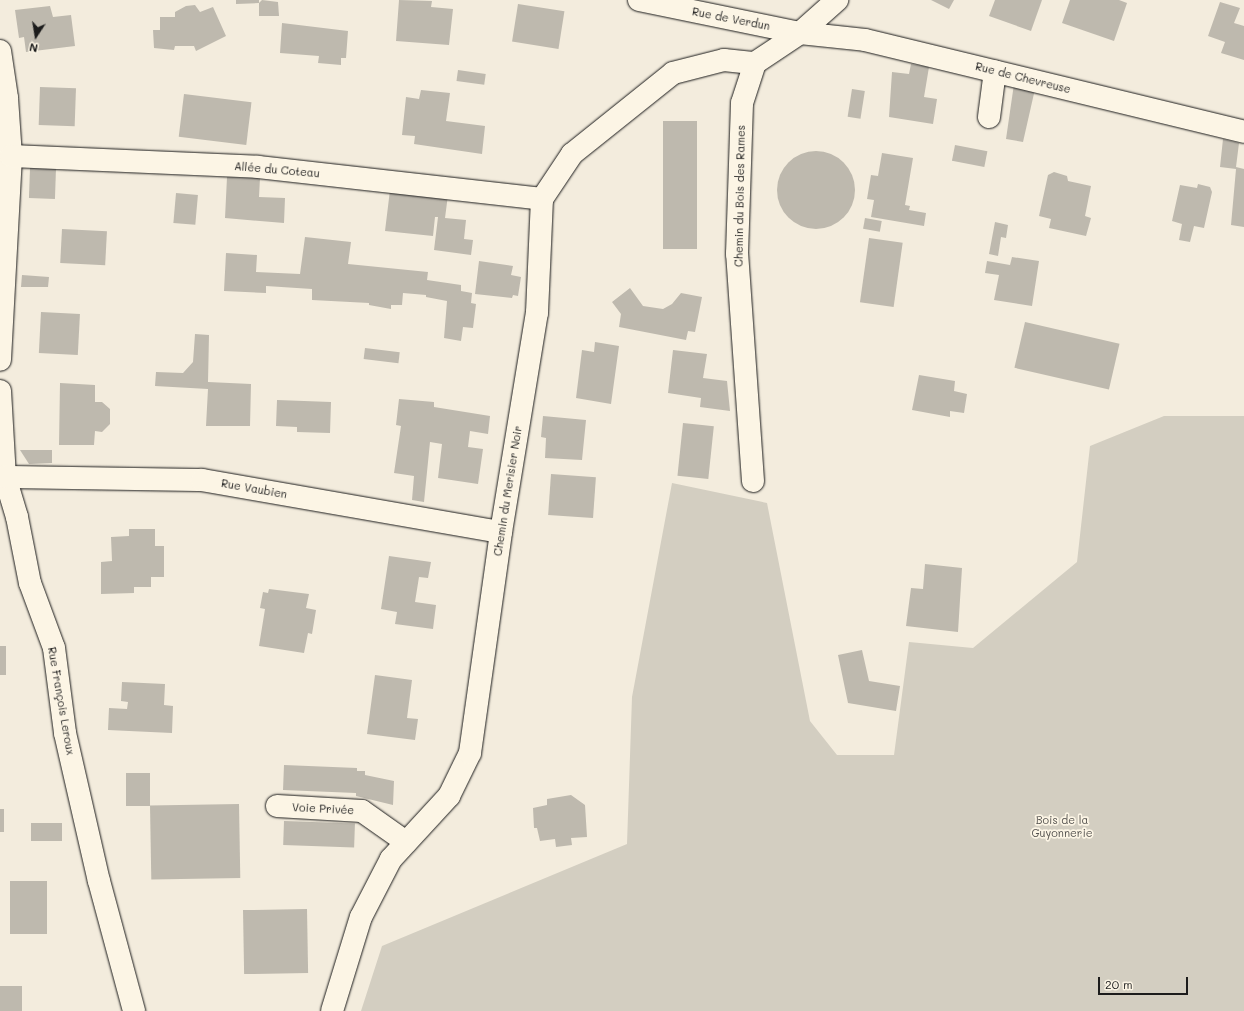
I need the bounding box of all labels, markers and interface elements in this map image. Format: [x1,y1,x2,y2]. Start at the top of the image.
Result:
street label: Rue de Verdun [691,5,771,33]
north arrow [16,16,56,56]
text: N [28,40,39,56]
street label: Rue de Chevreuse [974,60,1072,96]
street label: Chemin du Bois des Rames [732,125,748,267]
street label: Allée du Coteau [234,160,320,180]
street label: Chemin du Merisier Noir [491,425,525,557]
street label: Rue Vaubien [220,477,288,501]
street label: Rue François Leroux [45,646,77,756]
street label: Voie Privée [292,801,354,817]
park label: Bois de la Guyonnerie [1031,814,1093,840]
scale bar [1100,969,1190,995]
text: 20 m [1105,976,1133,992]

